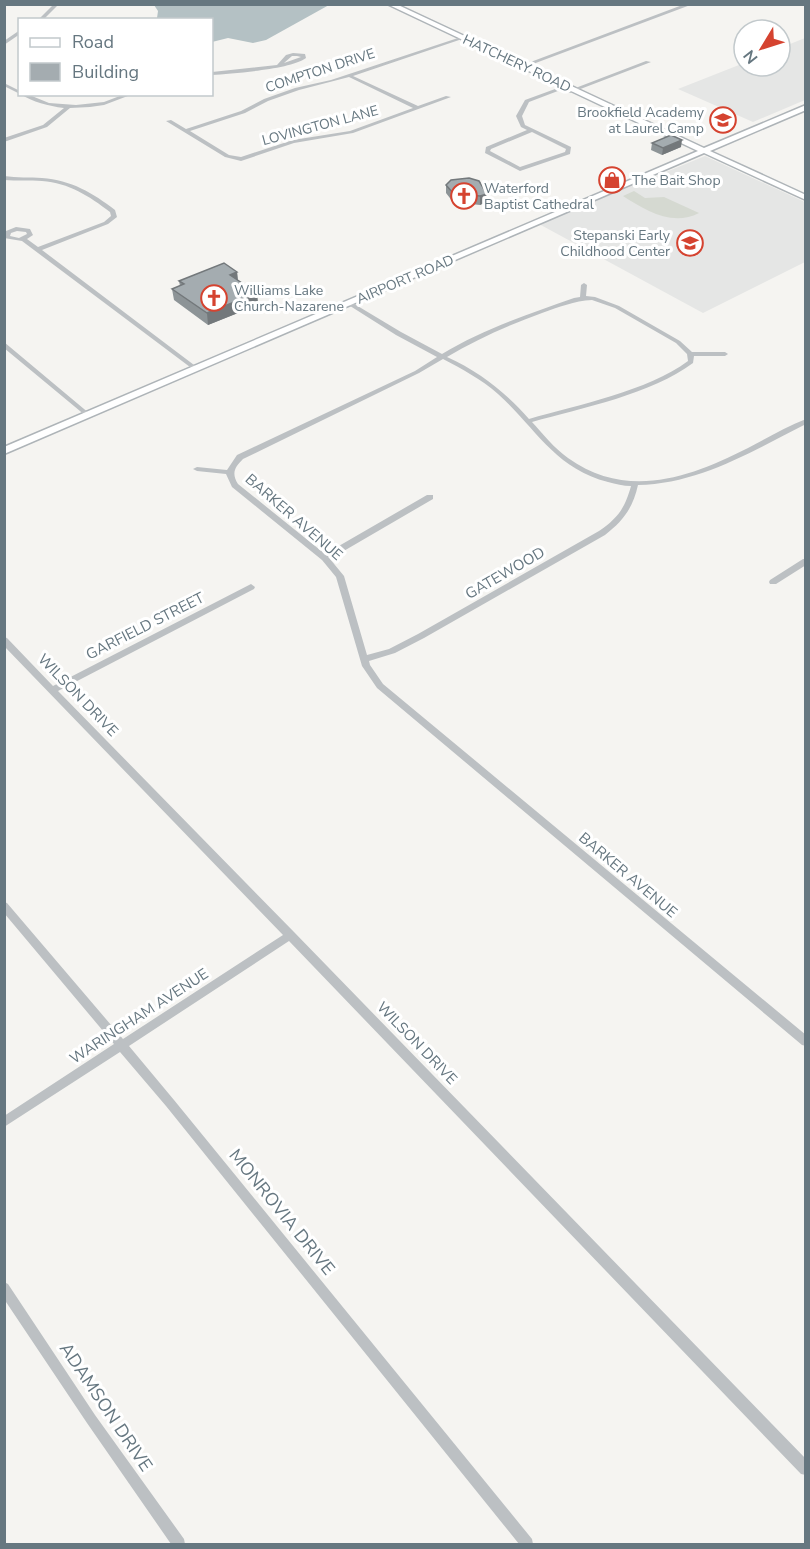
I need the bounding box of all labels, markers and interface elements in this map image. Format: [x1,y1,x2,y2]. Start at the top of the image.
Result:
legend [18,18,213,96]
north arrow [732,18,792,78]
text: Road [72,30,114,54]
street label: HATCHERY ROAD [460,30,574,97]
street label: COMPTON DRIVE [263,44,377,97]
text: N [739,45,763,68]
text: Building [72,60,139,84]
street label: LOVINGTON LANE [260,101,380,150]
place label: Brookfield Academy at Laurel Camp [577,103,705,138]
school or university icon: Brookfield Academy at Laurel Camp [708,105,738,135]
shop icon: The Bait Shop [597,165,627,195]
place label: The Bait Shop [632,171,721,190]
place label: Waterford Baptist Cathedral [484,179,595,214]
church icon: Waterford Baptist Cathedral [449,181,479,211]
place label: Stepanski Early Childhood Center [560,226,671,261]
school or university icon: Stepanski Early Childhood Center [675,228,705,258]
street label: AIRPORT ROAD [354,250,457,309]
place label: Williams Lake Church-Nazarene [234,281,344,316]
church icon: Williams Lake Church-Nazarene [199,283,229,313]
street label: BARKER AVENUE [241,469,347,565]
street label: GATEWOOD [462,542,548,604]
street label: GARFIELD STREET [82,588,208,664]
street label: WILSON DRIVE [33,649,123,741]
street label: BARKER AVENUE [574,828,682,922]
street label: WARINGHAM AVENUE [66,964,212,1068]
street label: WILSON DRIVE [372,997,462,1089]
street label: MONROVIA DRIVE [224,1144,340,1280]
street label: ADAMSON DRIVE [54,1338,158,1476]

